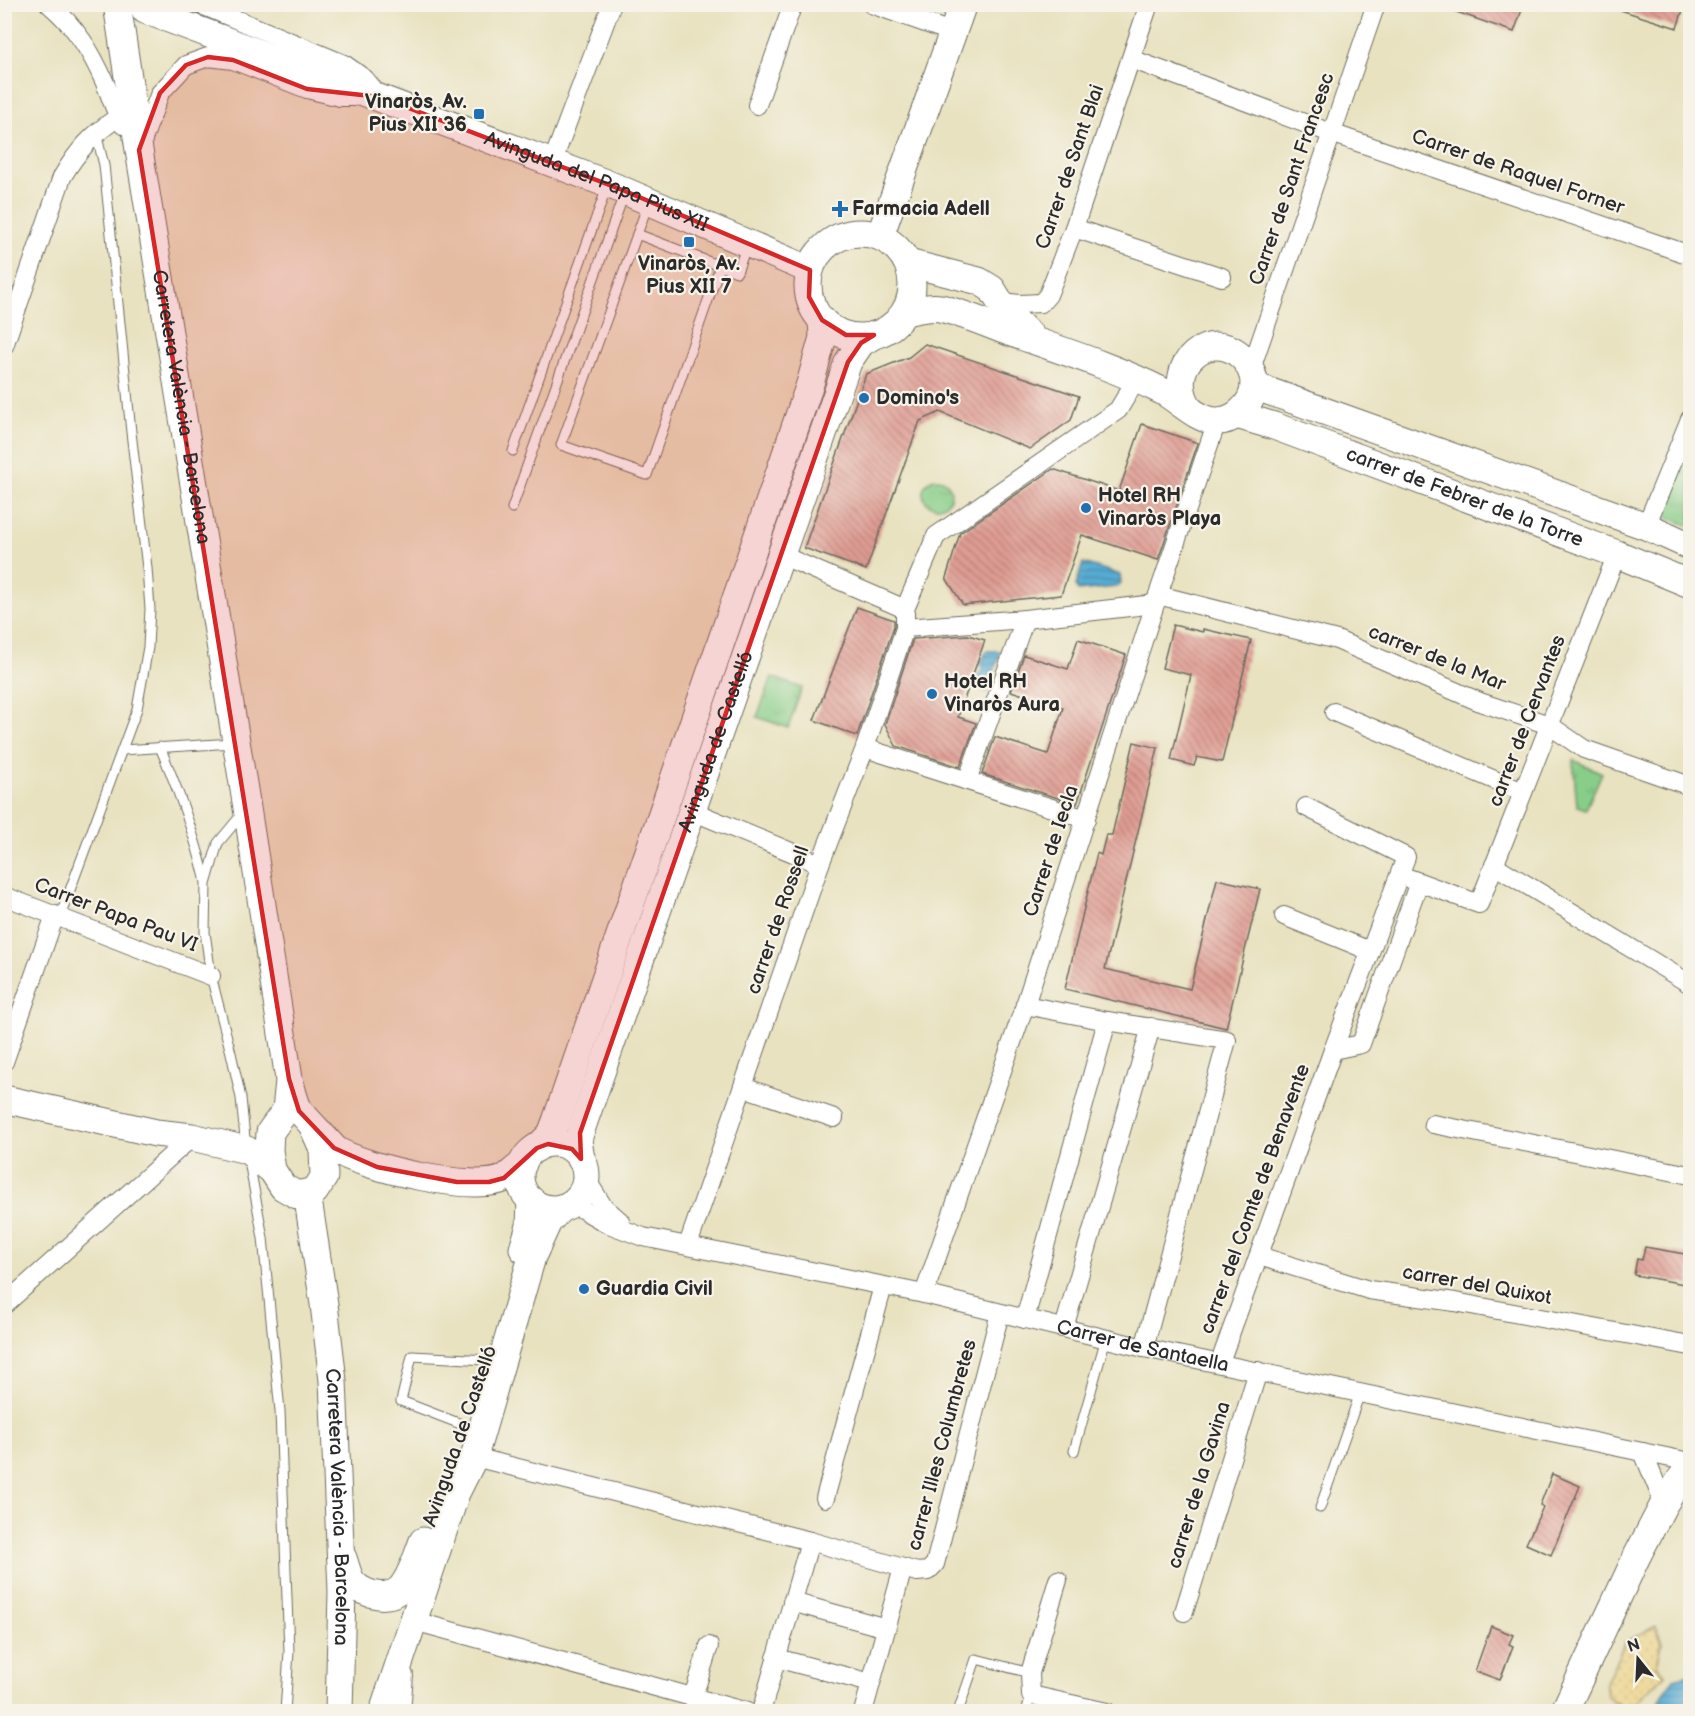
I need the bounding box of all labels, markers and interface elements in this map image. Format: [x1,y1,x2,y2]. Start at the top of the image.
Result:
street label: Carrer de Sant Francesc [1244,70,1340,288]
street label: Carrer de Sant Blai [1031,81,1109,253]
place label: Vinaròs, Av. Pius XII 36 [365,90,467,137]
marker: Vinaròs, Av. Pius XII 36 [472,107,486,121]
street label: Carrer de Raquel Forner [1409,124,1628,220]
street label: Avinguda del Papa Pius XII [481,127,712,237]
place label: Farmacia Adell [852,197,990,221]
marker: Farmacia Adell [833,202,847,216]
marker: Vinaròs, Av. Pius XII 7 [682,235,696,249]
place label: Vinaròs, Av. Pius XII 7 [638,252,740,299]
street label: Carretera València - Barcelona [147,268,215,546]
place label: Domino's [876,386,959,410]
marker: Domino's [857,391,871,405]
street label: carrer de Febrer de la Torre [1343,442,1587,552]
place label: Hotel RH Vinaròs Playa [1098,484,1221,531]
marker: Hotel RH Vinaròs Playa [1079,501,1093,515]
street label: carrer de la Mar [1365,620,1510,697]
street label: carrer de Cervantes [1483,632,1571,810]
street label: Avinguda de Castelló [674,648,759,835]
place label: Hotel RH Vinaròs Aura [944,670,1060,717]
marker: Hotel RH Vinaròs Aura [925,687,939,701]
street label: Carrer de Iecla [1018,782,1084,920]
street label: carrer de Rossell [741,843,815,997]
street label: Carrer Papa Pau VI [31,873,201,957]
street label: carrer del Comte de Benavente [1195,1061,1315,1337]
street label: carrer del Quixot [1401,1260,1553,1310]
place label: Guardia Civil [596,1277,713,1301]
marker: Guardia Civil [577,1282,591,1296]
street label: Carrer de Santaella [1054,1315,1231,1377]
street label: carrer Illes Columbretes [902,1337,982,1553]
street label: Avinguda de Castelló [418,1342,502,1530]
street label: Carretera València - Barcelona [320,1367,354,1646]
street label: carrer de la Gavina [1162,1399,1236,1571]
north arrow [1608,1629,1668,1689]
text: N [1625,1635,1642,1657]

